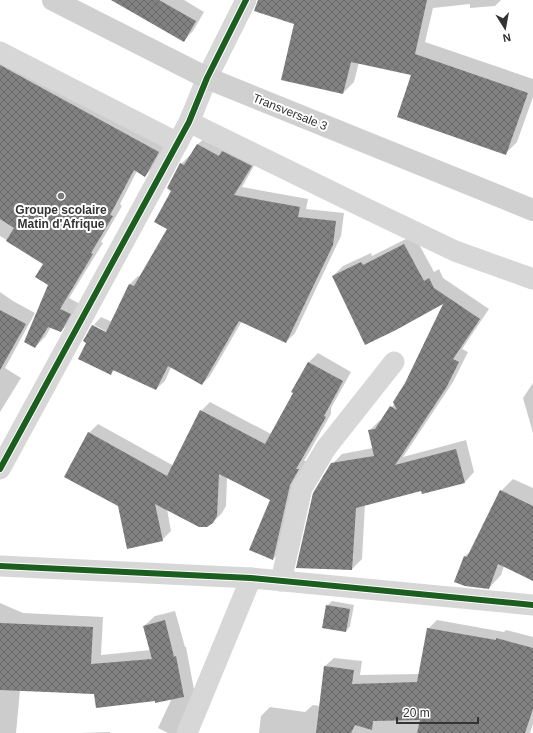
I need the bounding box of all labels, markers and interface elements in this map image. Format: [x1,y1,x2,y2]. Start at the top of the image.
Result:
north arrow [485,8,525,48]
text: N [502,31,512,44]
street label: Transversale 3 [251,91,330,133]
marker: Groupe scolaire Matin d'Afrique [56,191,66,201]
place label: Groupe scolaire Matin d'Afrique [15,203,107,231]
scale bar [397,699,478,725]
text: 20 m [403,706,430,720]

